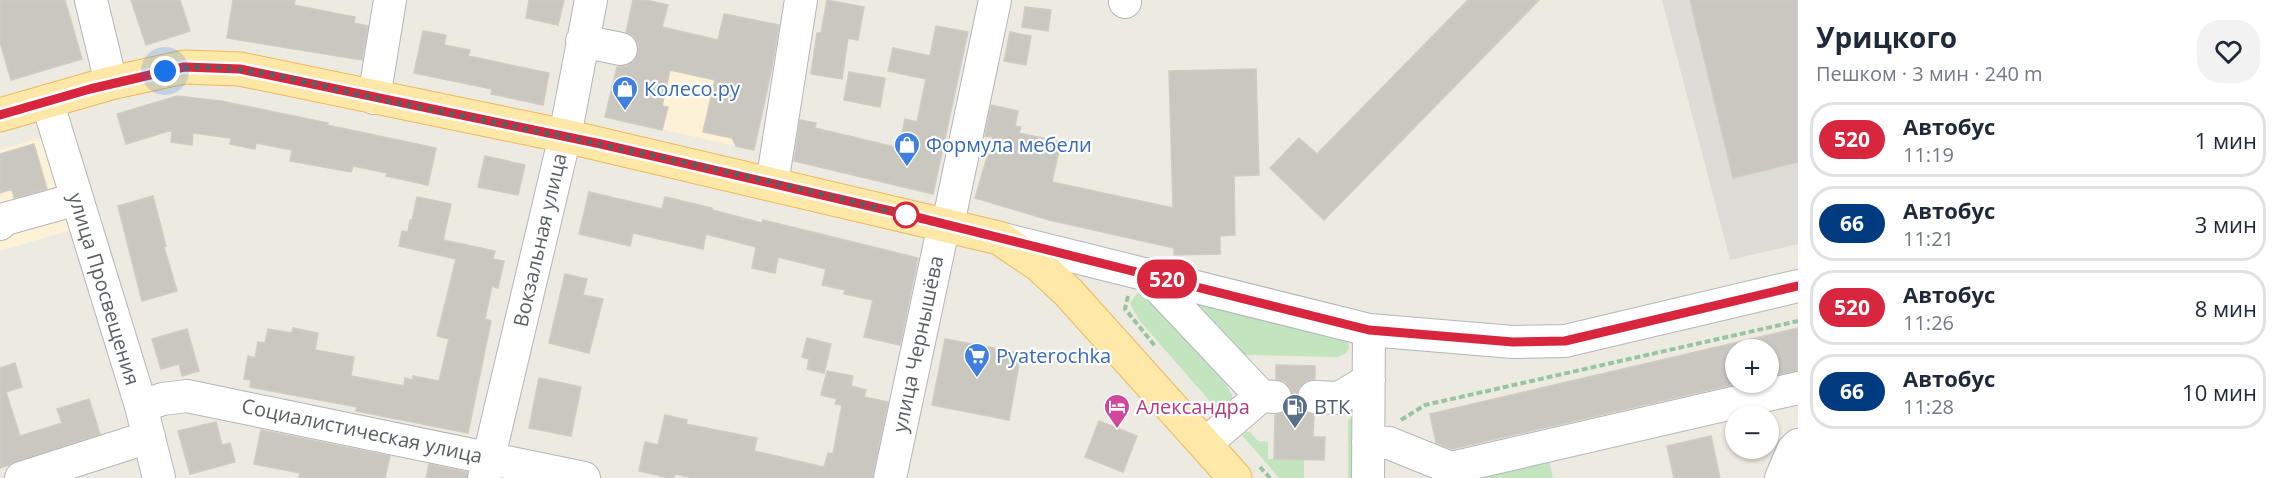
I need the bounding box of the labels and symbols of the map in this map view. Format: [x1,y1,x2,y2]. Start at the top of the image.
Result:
your location [150,56,180,86]
shop icon: Колесо.ру [610,74,640,112]
place label: Колесо.ру [644,75,741,102]
shop icon: Формула мебели [892,130,922,168]
place label: Формула мебели [926,131,1092,158]
street label: Вокзальная улица [506,151,573,329]
street label: улица Просвещения [62,189,147,388]
unlabelled marker [893,202,919,228]
street label: улица Чернышёва [886,253,949,435]
line badge: 520 [1132,260,1202,298]
supermarket icon: Pyaterochka [962,341,992,379]
place label: Pyaterochka [996,342,1111,369]
street label: Социалистическая улица [239,392,485,469]
hotel icon: Александра [1102,392,1132,430]
fuel station icon: ВТК [1280,392,1310,430]
place label: Александра [1136,393,1250,420]
place label: ВТК [1314,393,1351,420]

